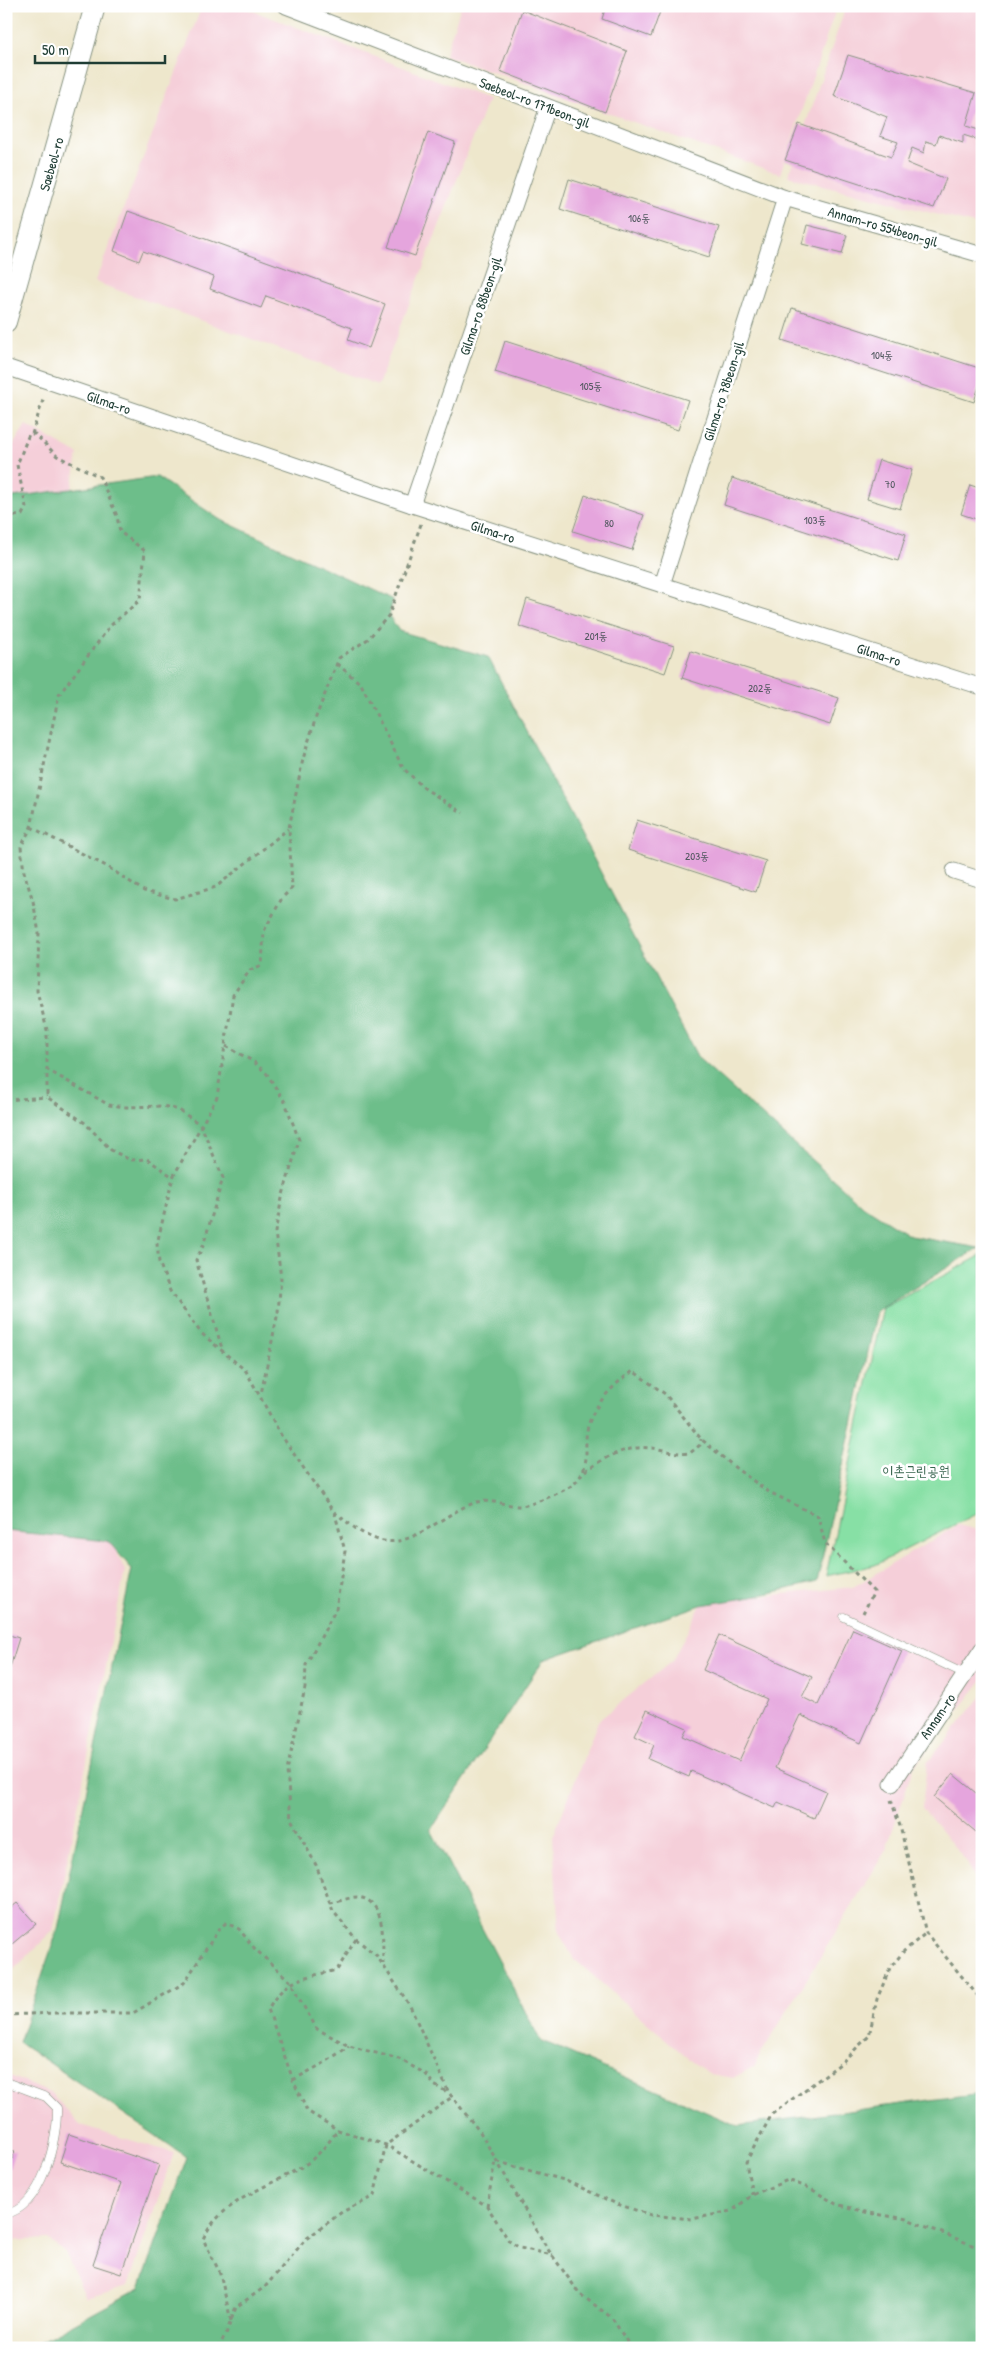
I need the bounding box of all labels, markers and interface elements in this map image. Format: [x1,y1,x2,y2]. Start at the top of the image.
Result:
scale bar [35,32,165,64]
text: 50 m [42,39,69,60]
street label: Saebeol-ro 171beon-gil [477,72,593,133]
street label: Saebeol-ro [34,135,68,193]
street label: Annam-ro 554beon-gil [826,201,940,252]
house number: 106동 [628,211,650,225]
street label: Gilma-ro 88beon-gil [454,254,507,358]
street label: Gilma-ro 78beon-gil [698,339,749,443]
house number: 104동 [871,348,893,362]
house number: 105동 [580,379,602,393]
street label: Gilma-ro [84,386,134,418]
house number: 70 [885,477,895,491]
house number: 103동 [804,513,826,527]
street label: Gilma-ro [469,515,518,547]
house number: 80 [604,516,614,530]
house number: 201동 [585,629,608,643]
street label: Gilma-ro [855,638,904,670]
house number: 202동 [748,681,772,695]
house number: 203동 [685,849,709,863]
park label: 이촌근린공원 [882,1461,950,1480]
street label: Annam-ro [915,1689,959,1743]

